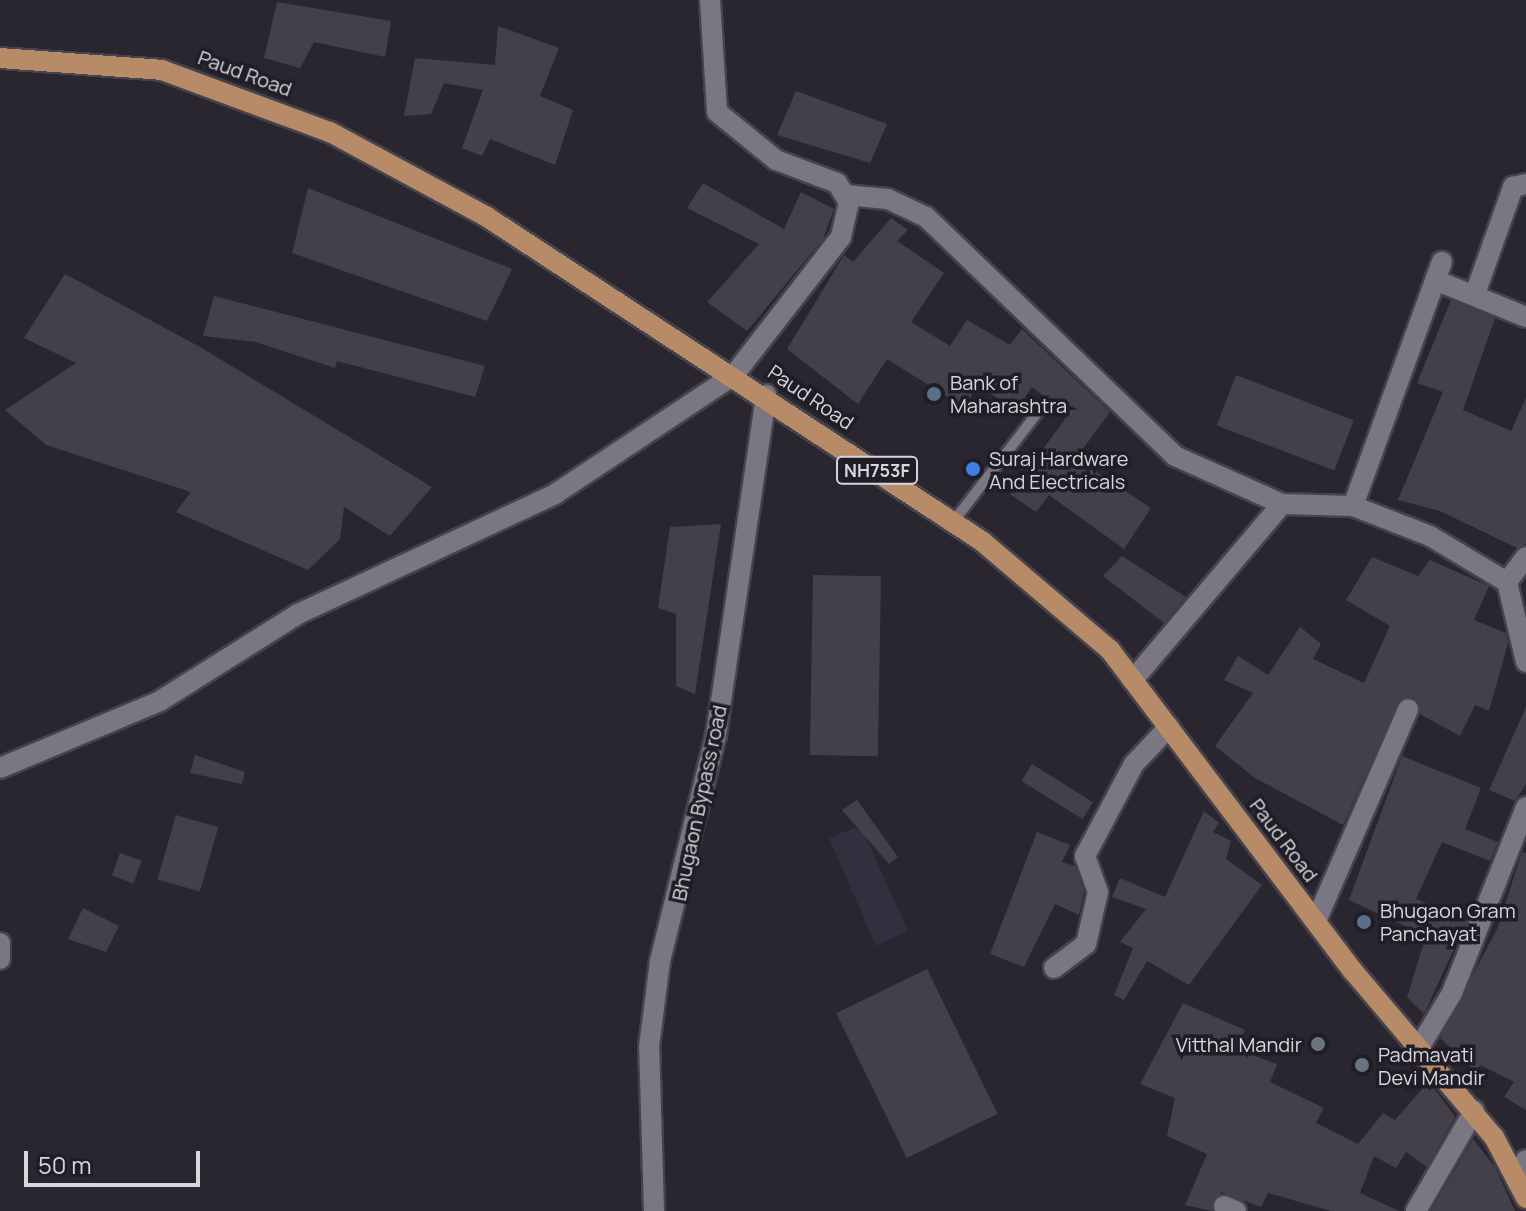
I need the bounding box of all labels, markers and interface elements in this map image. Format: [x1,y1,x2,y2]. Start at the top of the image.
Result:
street label: Paud Road [195,45,295,101]
street label: Paud Road [764,360,858,434]
place label: Bank of Maharashtra [950,370,1067,417]
marker: Bank of Maharashtra [925,385,943,403]
place label: Suraj Hardware And Electricals [989,446,1128,493]
road number: NH753F [835,456,919,484]
marker: Suraj Hardware And Electricals [964,460,982,478]
street label: Bhugaon Bypass road [667,703,731,903]
street label: Paud Road [1245,794,1323,886]
place label: Bhugaon Gram Panchayat [1380,898,1516,945]
marker: Bhugaon Gram Panchayat [1355,913,1373,931]
place label: Vitthal Mandir [1176,1032,1302,1056]
marker: Vitthal Mandir [1309,1035,1327,1053]
place label: Padmavati Devi Mandir [1378,1042,1485,1089]
marker: Padmavati Devi Mandir [1353,1056,1371,1074]
scale bar [28,1135,204,1185]
text: 50 m [38,1148,92,1181]

